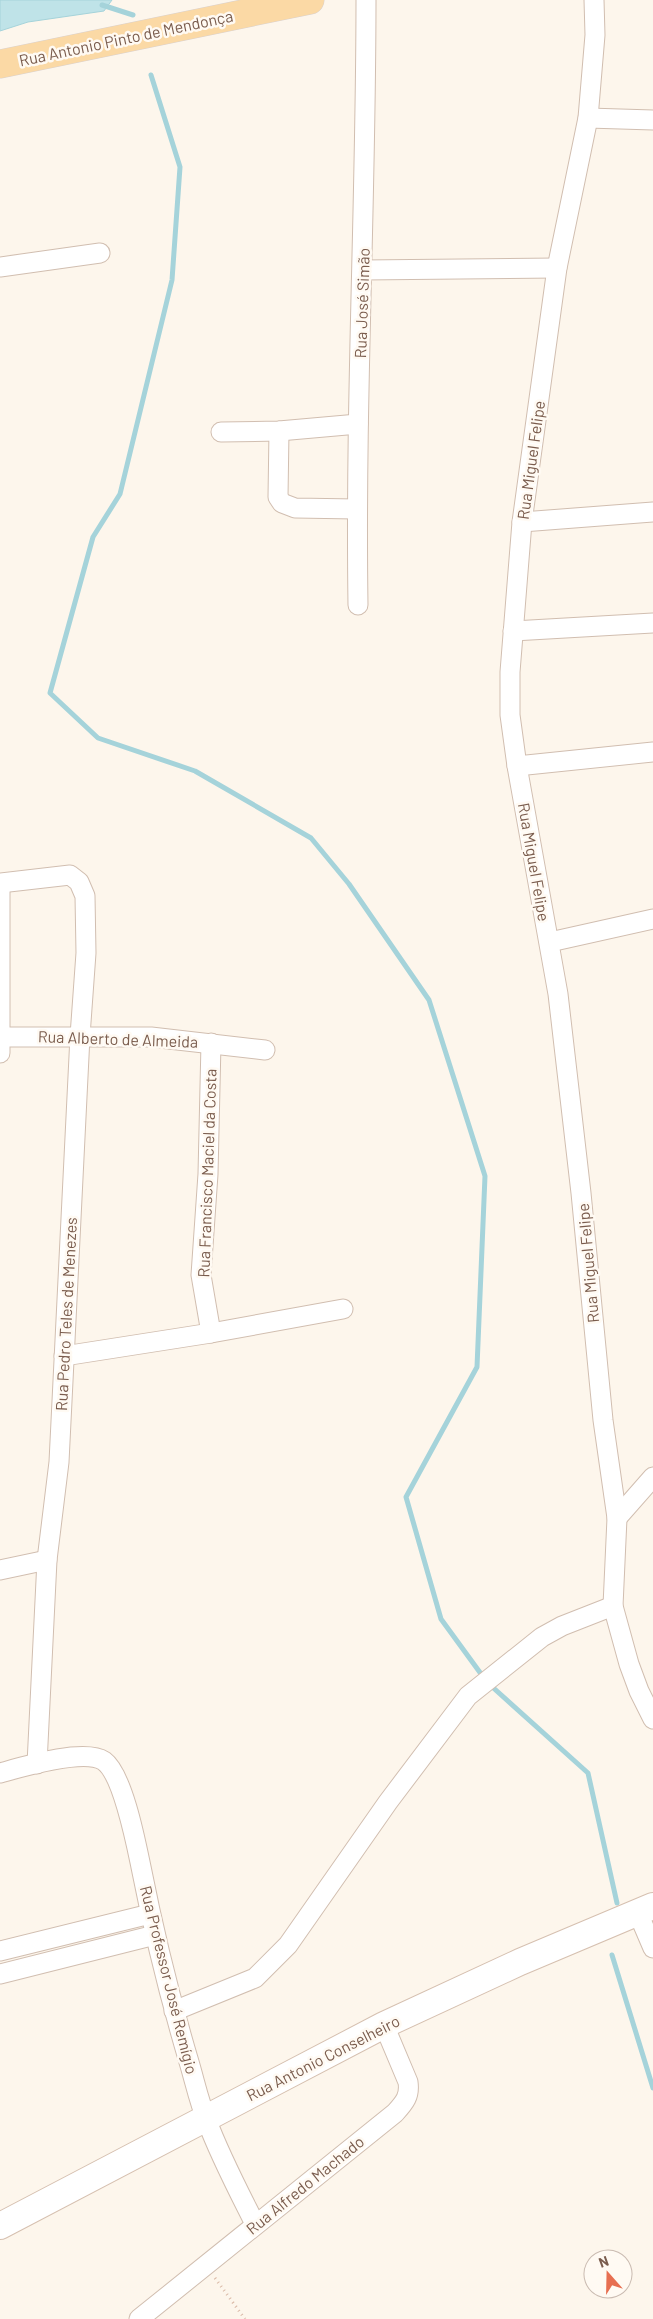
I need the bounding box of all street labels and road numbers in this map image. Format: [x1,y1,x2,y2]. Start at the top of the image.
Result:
street label: Rua Antonio Pinto de Mendonça [17,6,235,69]
street label: Rua José Simão [350,247,373,359]
street label: Rua Miguel Felipe [513,399,548,521]
street label: Rua Miguel Felipe [515,801,554,923]
street label: Rua Alberto de Almeida [38,1026,198,1051]
street label: Rua Francisco Maciel da Costa [193,1068,220,1278]
street label: Rua Miguel Felipe [573,1203,602,1324]
street label: Rua Pedro Teles de Menezes [51,1217,80,1411]
street label: Rua Professor José Remígio [137,1884,202,2076]
street label: Rua Antonio Conselheiro [243,2011,403,2105]
street label: Rua Alfredo Machado [242,2131,367,2238]

